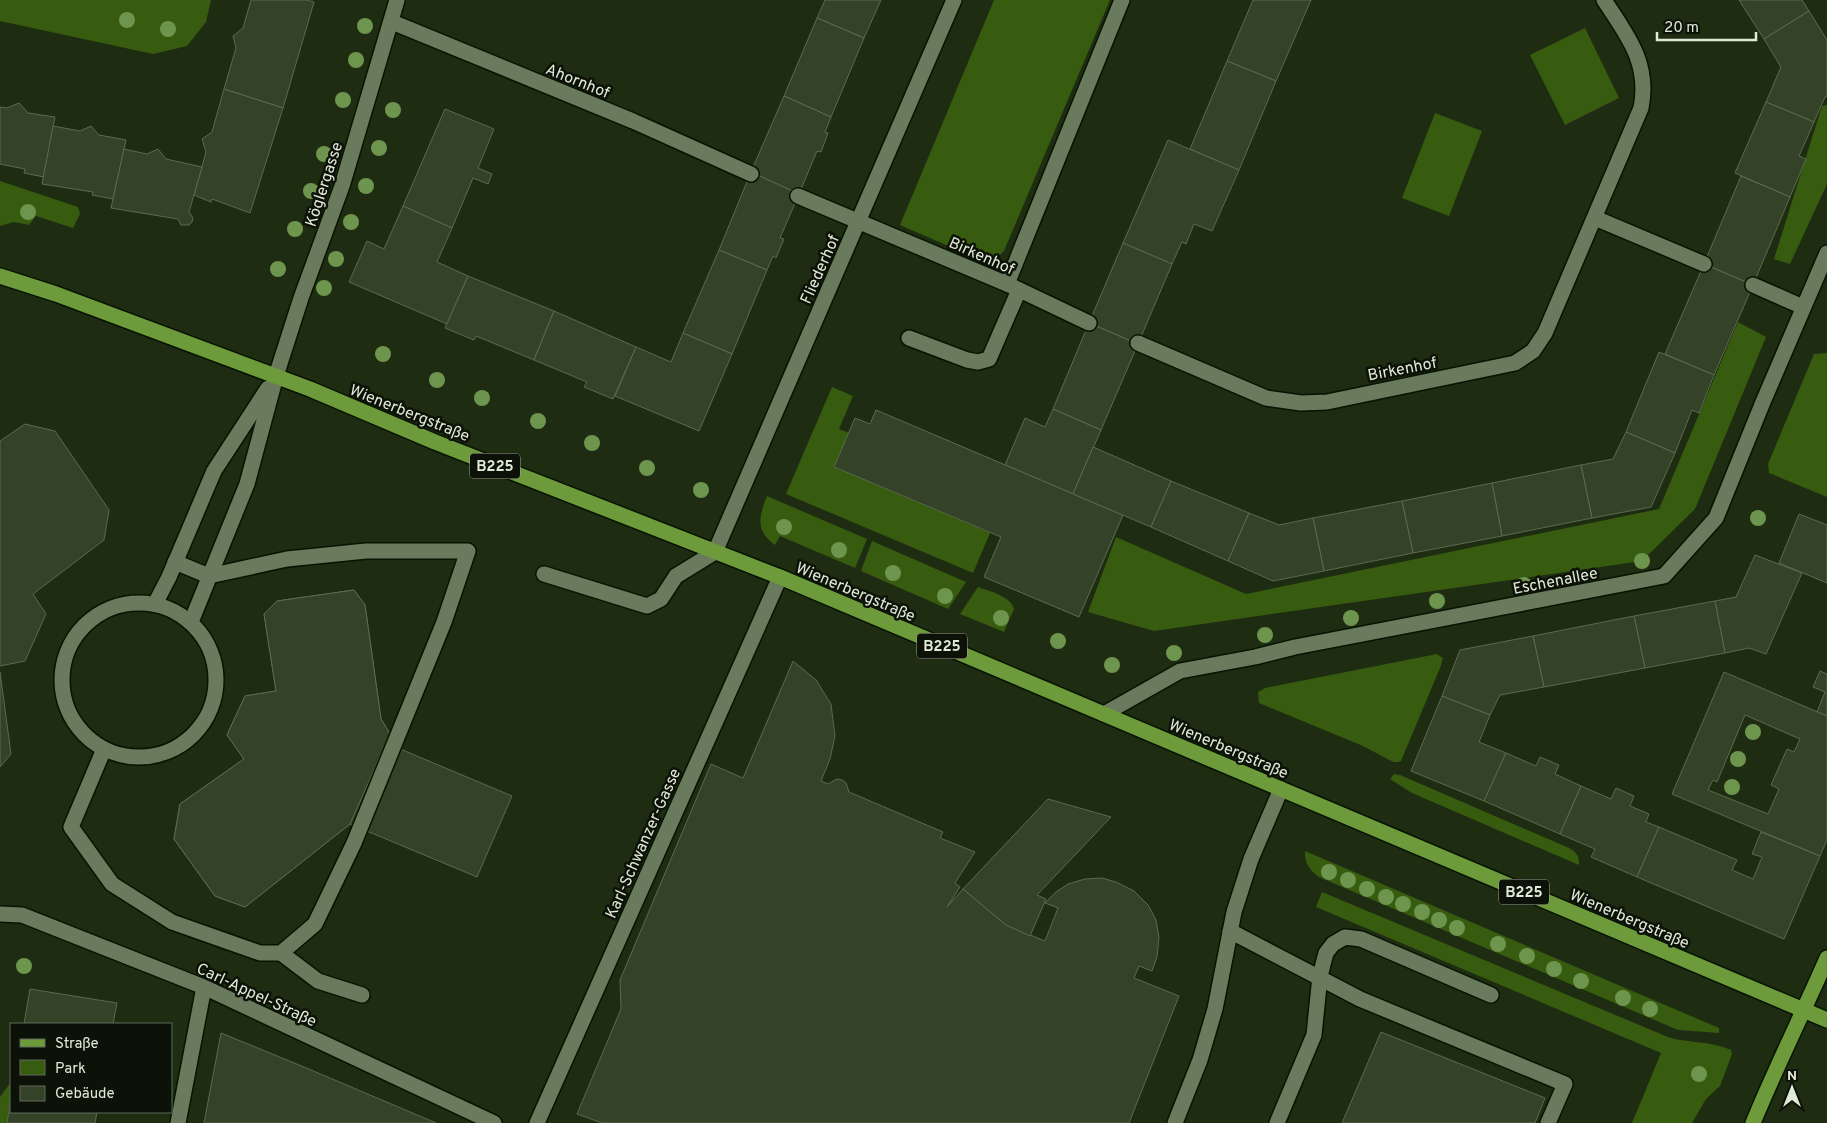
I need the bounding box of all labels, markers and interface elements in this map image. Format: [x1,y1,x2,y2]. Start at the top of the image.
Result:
scale bar [1657,10,1756,42]
text: 20 m [1664,19,1699,38]
street label: Ahornhof [542,60,613,104]
street label: Köglergasse [302,140,348,230]
street label: Fliederhof [797,232,845,307]
street label: Birkenhof [945,233,1018,280]
street label: Birkenhof [1366,353,1439,386]
street label: Wienerbergstraße [346,381,472,447]
road number: B225 [470,454,520,478]
street label: Wienerbergstraße [792,559,918,627]
street label: Eschenallee [1511,564,1600,600]
road number: B225 [917,634,967,658]
street label: Wienerbergstraße [1165,716,1291,784]
street label: Karl-Schwanzer-Gasse [602,766,686,922]
road number: B225 [1499,880,1549,904]
street label: Wienerbergstraße [1566,886,1692,954]
street label: Carl-Appel-Straße [193,959,319,1032]
legend [10,1023,172,1113]
text: Straße [55,1035,99,1054]
text: Park [55,1060,86,1079]
north arrow [1767,1063,1817,1113]
text: N [1787,1068,1797,1085]
text: Gebäude [55,1085,115,1104]

